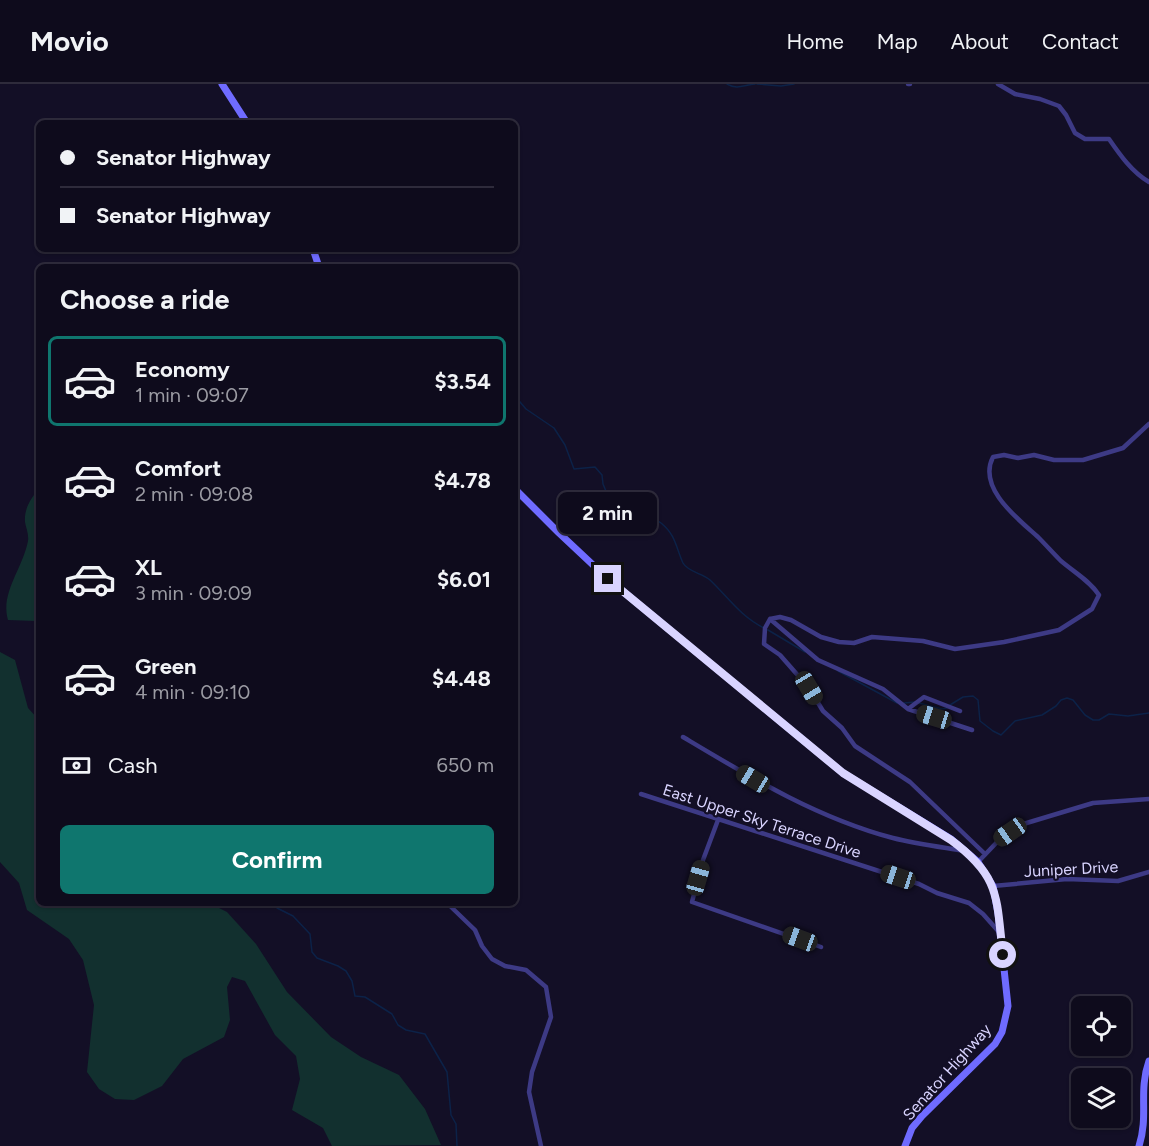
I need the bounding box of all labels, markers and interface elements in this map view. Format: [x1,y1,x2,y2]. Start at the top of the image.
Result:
text: Movio [30,24,109,58]
text: Home [787,29,844,54]
text: Map [877,29,918,54]
text: About [951,29,1009,54]
text: Contact [1042,29,1119,54]
text: Senator Highway [96,144,271,171]
text: Senator Highway [96,202,271,229]
text: Choose a ride [60,283,229,316]
icon: car [63,354,117,408]
text: Economy [135,356,230,383]
text: $3.54 [434,368,491,395]
text: 1 min · 09:07 [135,383,249,407]
icon: car [63,453,117,507]
text: Comfort [135,455,221,482]
text: $4.78 [434,467,491,494]
text: 2 min · 09:08 [135,482,253,506]
callout: 2 min [558,492,658,534]
text: 2 min [582,501,633,525]
icon: car [63,552,117,606]
text: XL [135,554,162,581]
route end [594,565,621,592]
text: $6.01 [437,566,491,593]
text: 3 min · 09:09 [135,581,252,605]
icon: car [63,651,117,705]
text: Green [135,653,197,680]
text: $4.48 [432,665,491,692]
car [792,668,826,708]
text: 4 min · 09:10 [135,680,250,704]
car [914,703,954,731]
icon: cash [60,749,93,782]
text: Cash [108,752,158,779]
text: 650 m [436,753,494,777]
car [733,762,773,796]
street label: East Upper Sky Terrace Drive [661,780,864,862]
car [990,814,1030,850]
button: Confirm [60,825,494,894]
street label: Juniper Drive [1023,857,1119,881]
car [684,858,712,898]
car [878,863,918,891]
car [780,924,820,954]
route start [989,941,1016,968]
map controls [1071,996,1131,1128]
button: locate [1071,996,1131,1056]
street label: Senator Highway [899,1019,996,1124]
button: layers [1071,1068,1131,1128]

